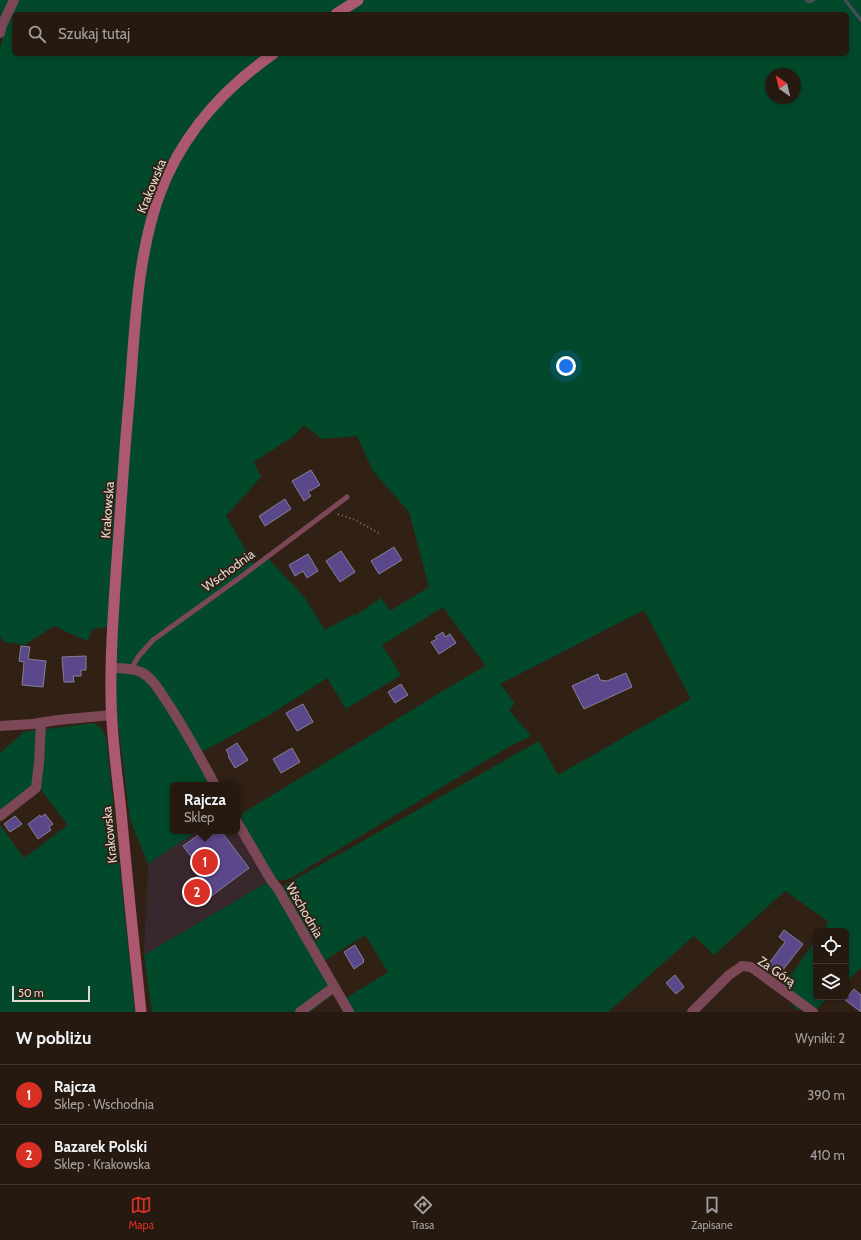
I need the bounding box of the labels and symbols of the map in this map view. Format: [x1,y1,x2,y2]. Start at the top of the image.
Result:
north arrow [765,68,801,104]
street label: Krakowska [133,156,169,215]
your location [556,356,576,376]
street label: Krakowska [97,480,117,539]
street label: Wschodnia [199,545,258,594]
street label: Krakowska [98,805,120,864]
pin: 1 [192,847,218,877]
pin: 2 [184,877,210,907]
street label: Wschodnia [283,880,328,941]
street label: Za Górą [755,953,800,990]
scale bar [12,984,90,1003]

